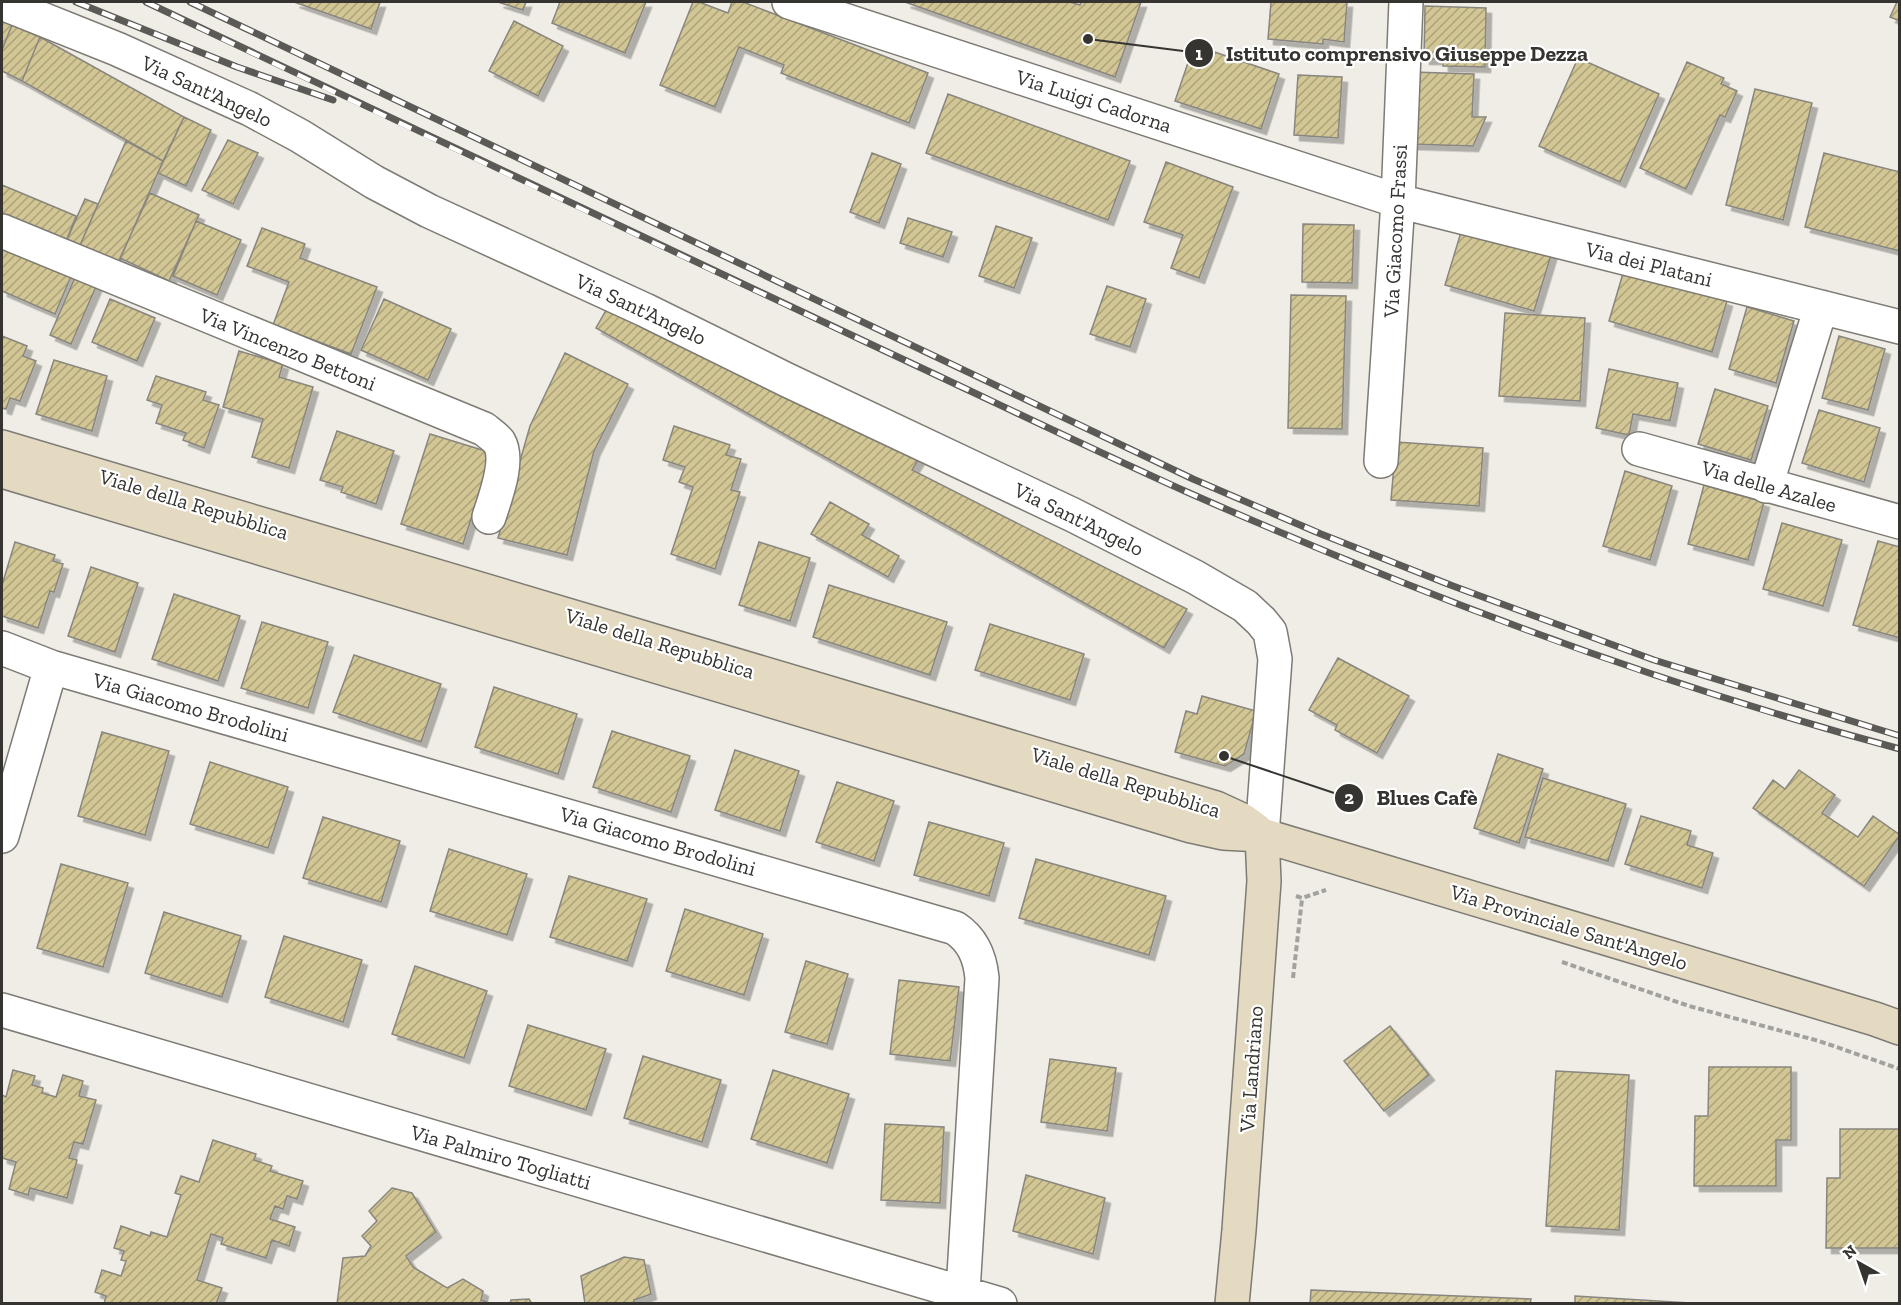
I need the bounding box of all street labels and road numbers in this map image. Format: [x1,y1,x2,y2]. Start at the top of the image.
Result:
street label: Via Sant'Angelo [137,49,276,132]
street label: Via Luigi Cadorna [1012,64,1175,138]
street label: Via Giacomo Frassi [1378,144,1412,319]
street label: Via dei Platani [1582,236,1715,292]
street label: Via Sant'Angelo [571,267,710,350]
street label: Via Vincenzo Bettoni [195,302,380,396]
street label: Via delle Azalee [1698,454,1840,517]
street label: Viale della Repubblica [95,463,292,545]
street label: Via Sant'Angelo [1009,476,1148,561]
street label: Viale della Repubblica [561,602,758,684]
street label: Via Giacomo Brodolini [89,667,292,747]
street label: Viale della Repubblica [1027,741,1224,823]
street label: Via Giacomo Brodolini [556,801,759,881]
street label: Via Provinciale Sant'Angelo [1446,879,1691,975]
street label: Via Landriano [1234,1005,1268,1134]
street label: Via Palmiro Togliatti [407,1119,594,1195]

